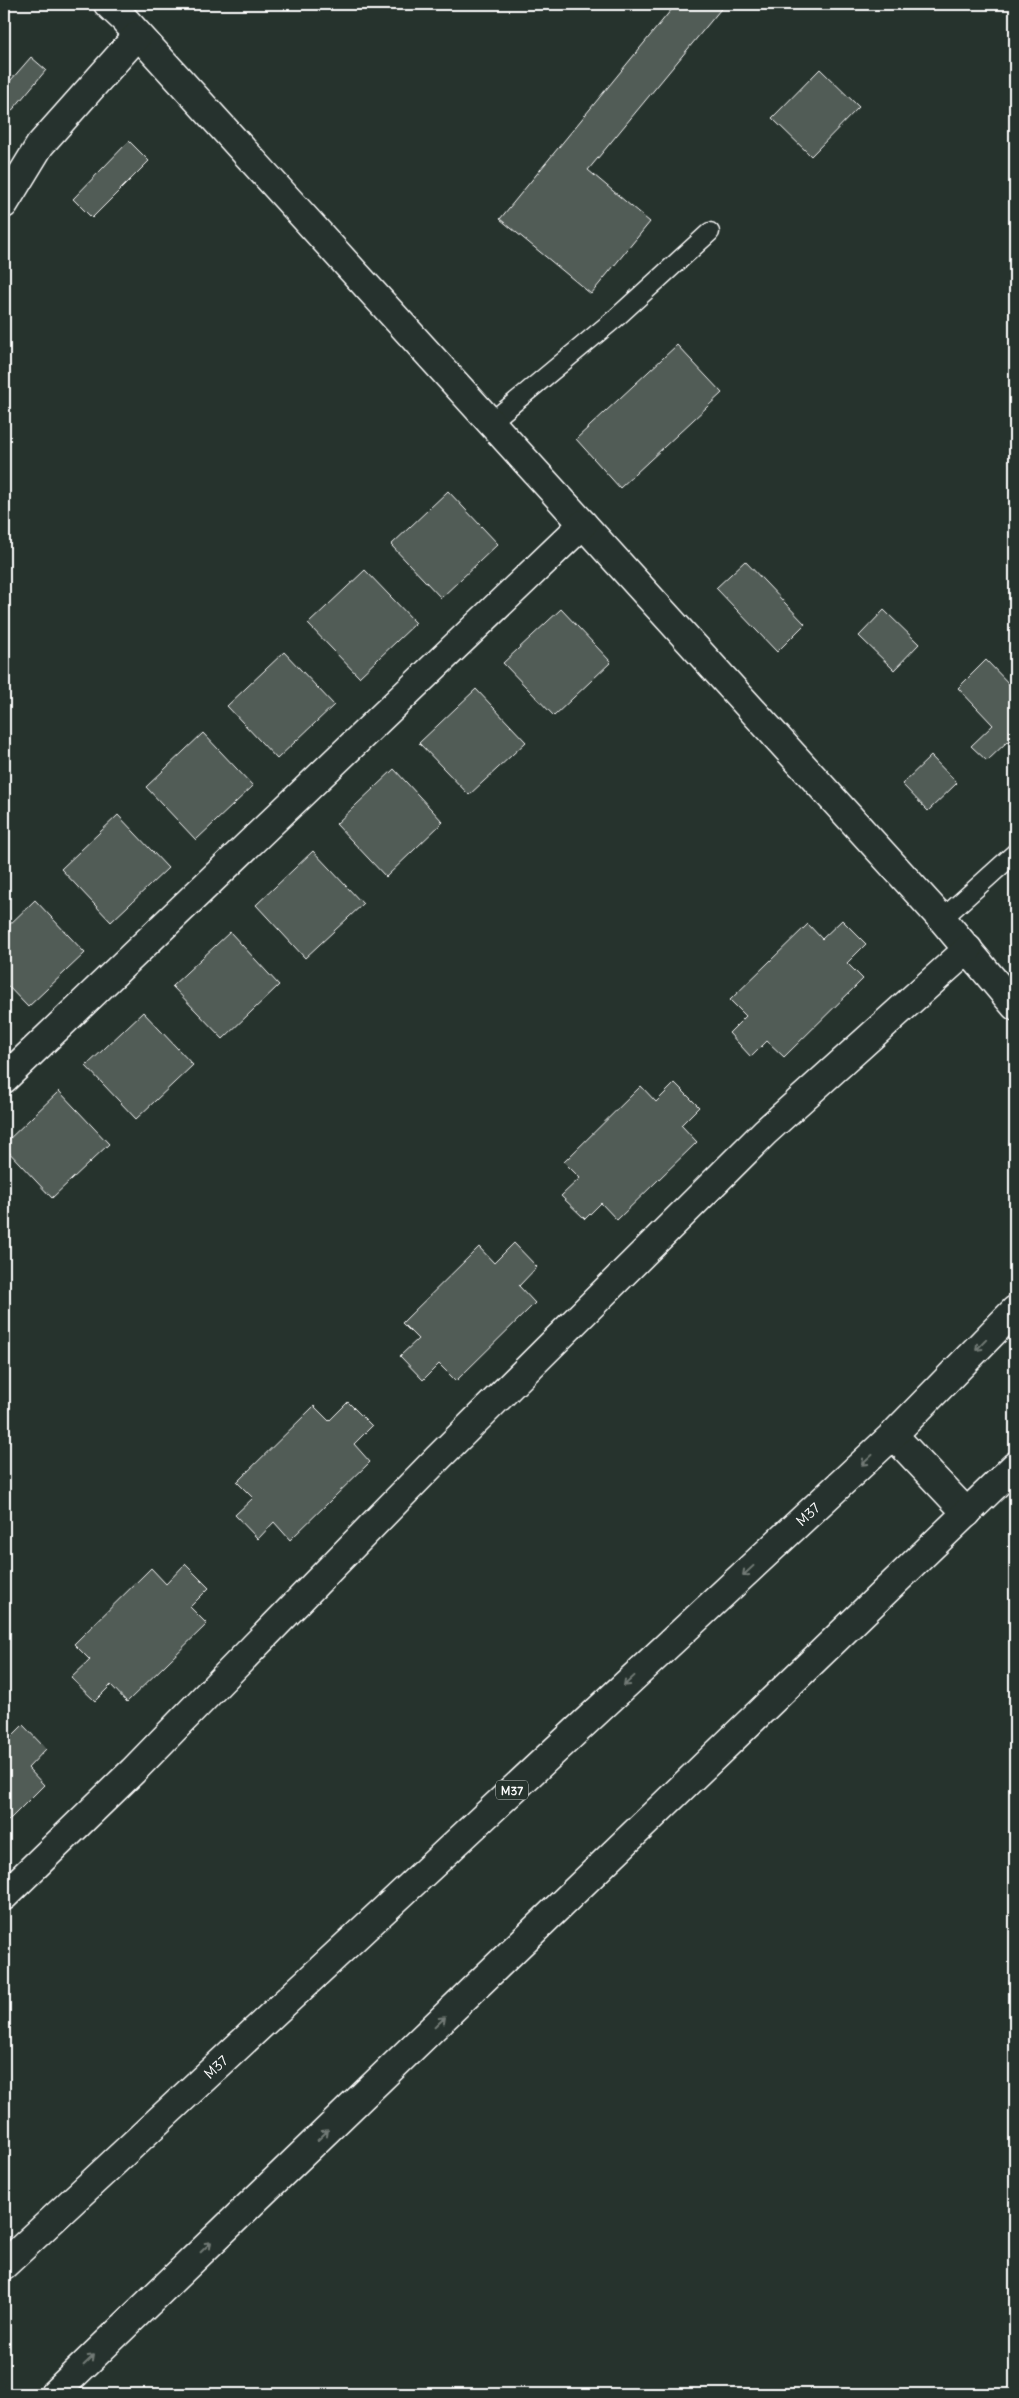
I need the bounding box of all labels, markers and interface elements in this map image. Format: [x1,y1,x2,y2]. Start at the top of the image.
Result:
one-way arrow [975,1338,987,1351]
one-way arrow [860,1454,873,1466]
street label: M37 [792,1499,824,1530]
one-way arrow [741,1565,754,1577]
one-way arrow [623,1675,635,1687]
road number: M37 [496,1780,528,1800]
one-way arrow [434,2016,446,2028]
street label: M37 [200,2051,232,2083]
one-way arrow [317,2128,329,2141]
one-way arrow [200,2241,212,2254]
one-way arrow [83,2354,96,2366]

